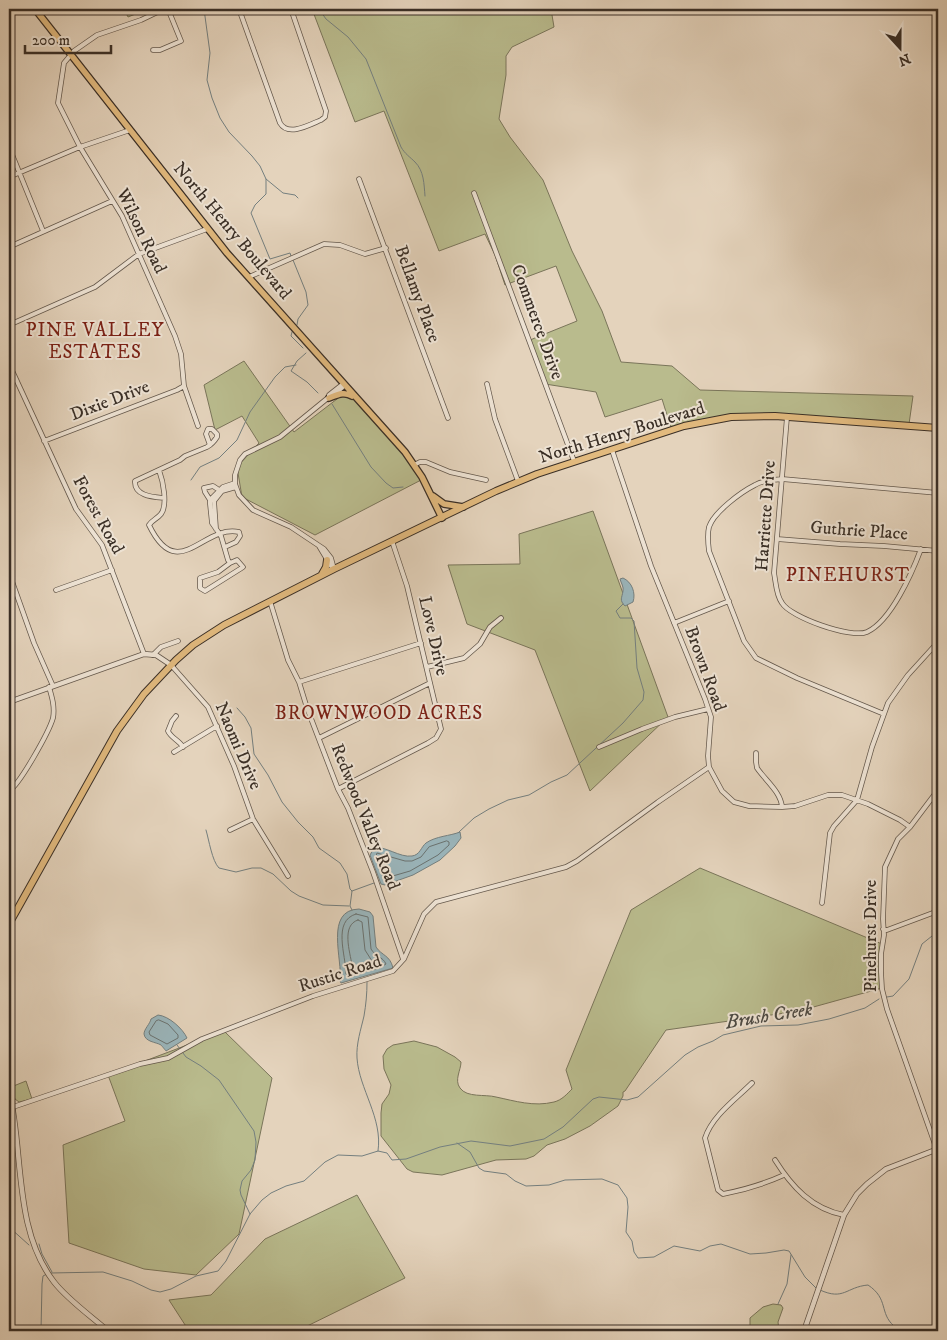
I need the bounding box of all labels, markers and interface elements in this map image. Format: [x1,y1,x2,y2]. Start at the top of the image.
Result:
scale bar [25,22,111,54]
north arrow [874,22,924,72]
text: 200 m [32,31,70,50]
text: N [895,49,913,70]
street label: North Henry Boulevard [168,158,296,304]
street label: Wilson Road [111,184,171,277]
street label: Bellamy Place [389,242,445,346]
street label: Commerce Drive [506,261,568,383]
district label: PINE VALLEY ESTATES [25,319,165,364]
street label: Dixie Drive [67,376,153,426]
street label: North Henry Boulevard [536,397,708,469]
street label: Harriette Drive [751,460,781,572]
street label: Forest Road [67,472,129,558]
street label: Guthrie Place [809,517,909,545]
district label: PINEHURST [786,564,910,587]
street label: Love Drive [413,594,453,678]
street label: Brown Road [679,624,731,714]
street label: Naomi Drive [210,699,266,793]
district label: BROWNWOOD ACRES [275,702,483,725]
street label: Redwood Valley Road [326,741,404,893]
street label: Pinehurst Drive [860,880,882,992]
street label: Rustic Road [296,950,384,998]
water label: Brush Creek [723,998,814,1034]

